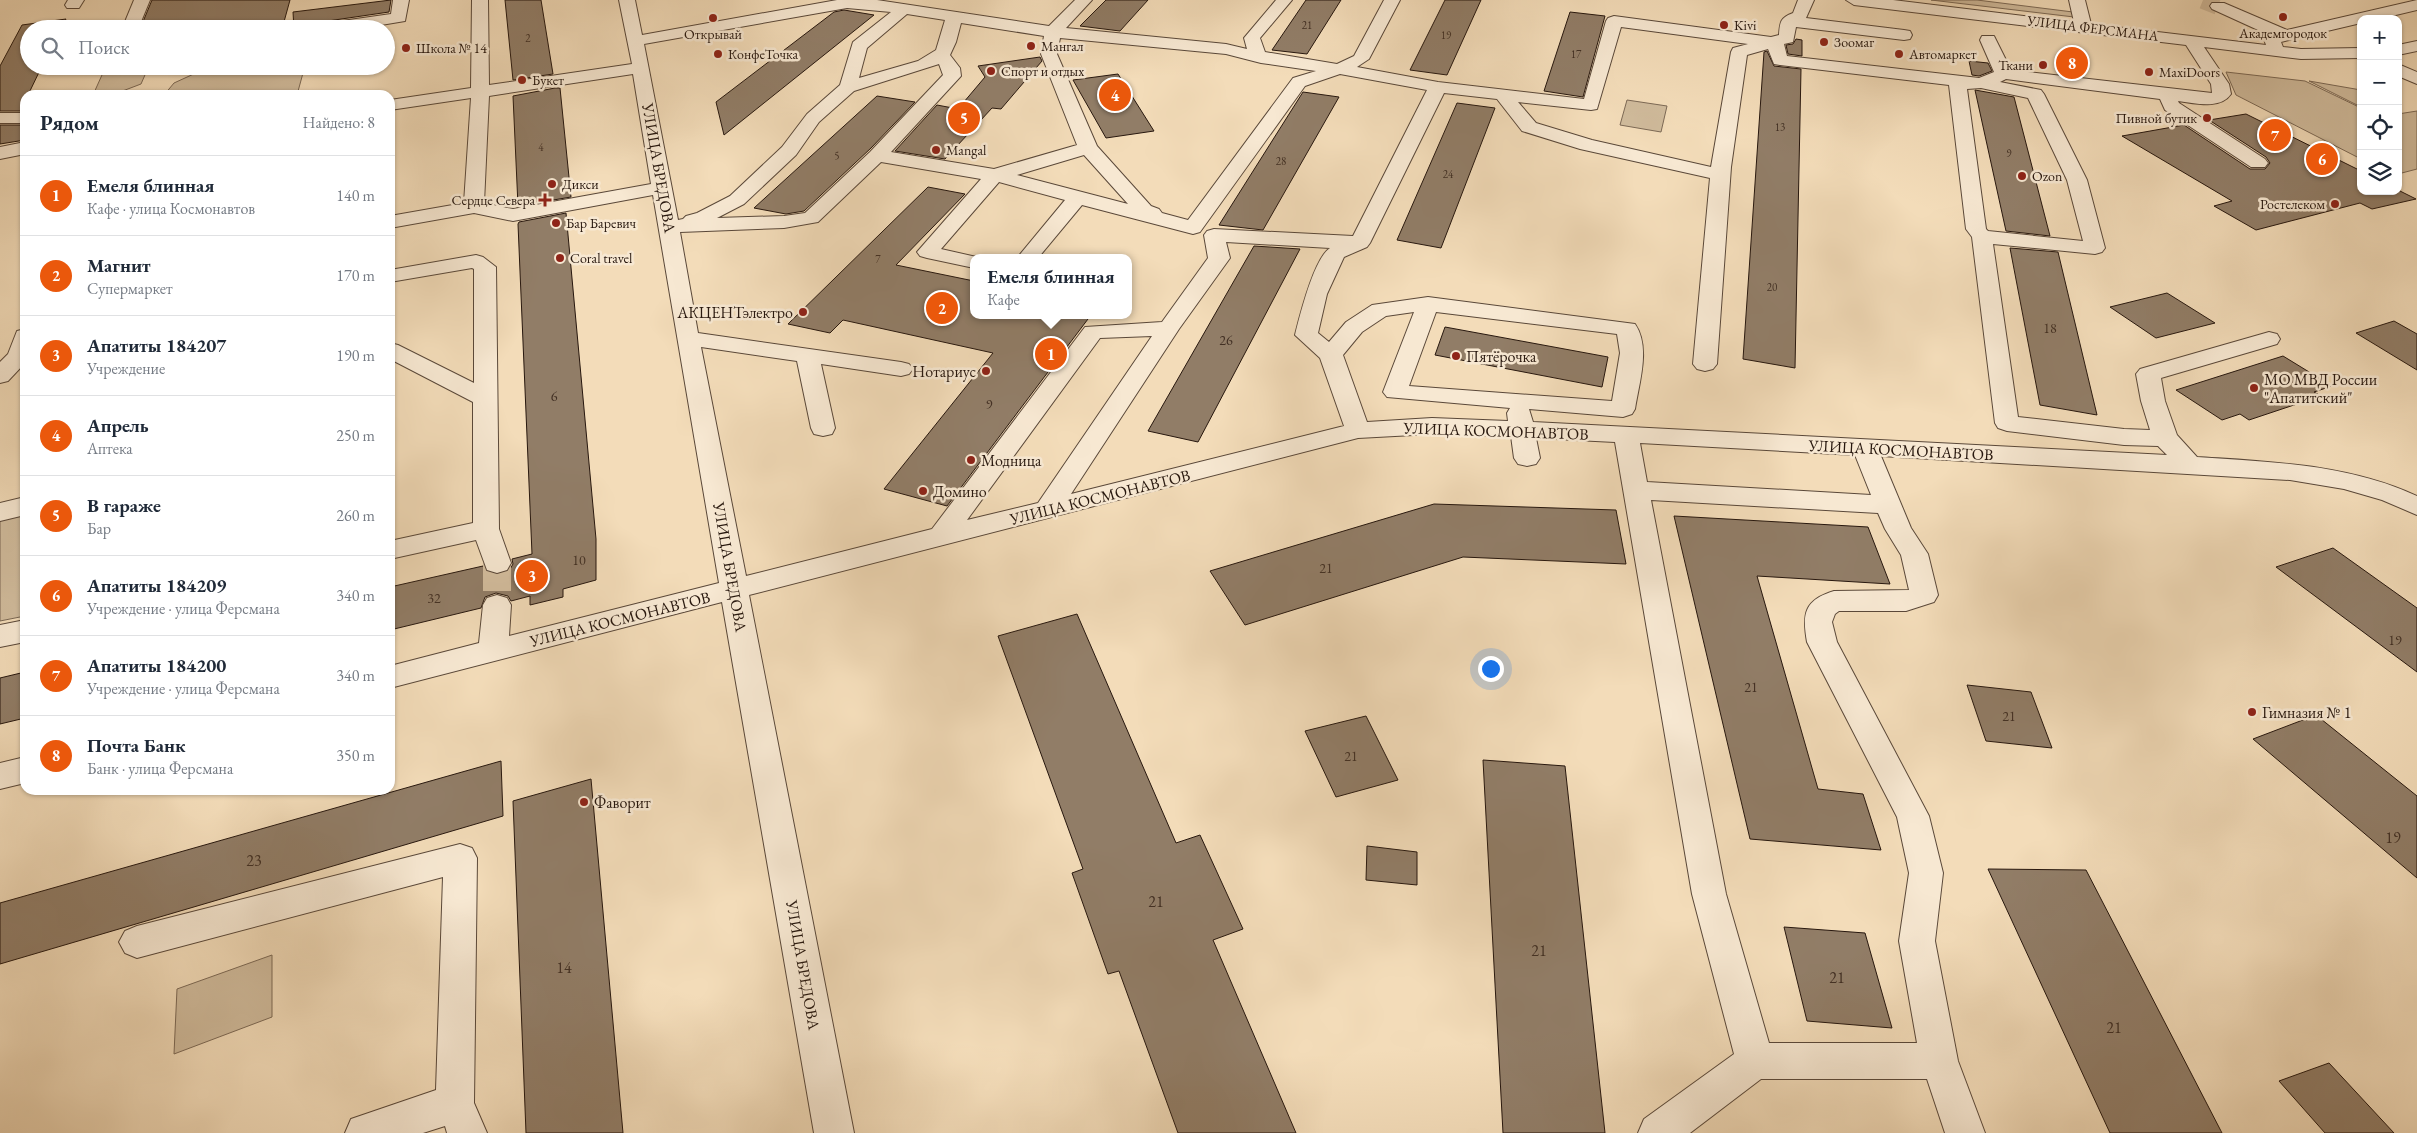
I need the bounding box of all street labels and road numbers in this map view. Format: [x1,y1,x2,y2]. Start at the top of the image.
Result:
street label: УЛИЦА ФЕРСМАНА [2025,11,2160,45]
street label: УЛИЦА БРЕДОВА [637,101,681,235]
street label: УЛИЦА КОСМОНАВТОВ [1402,417,1589,445]
street label: УЛИЦА КОСМОНАВТОВ [1807,435,1994,465]
street label: УЛИЦА КОСМОНАВТОВ [1007,464,1192,530]
street label: УЛИЦА БРЕДОВА [708,500,752,634]
street label: УЛИЦА КОСМОНАВТОВ [527,586,712,652]
street label: УЛИЦА БРЕДОВА [781,898,825,1032]

